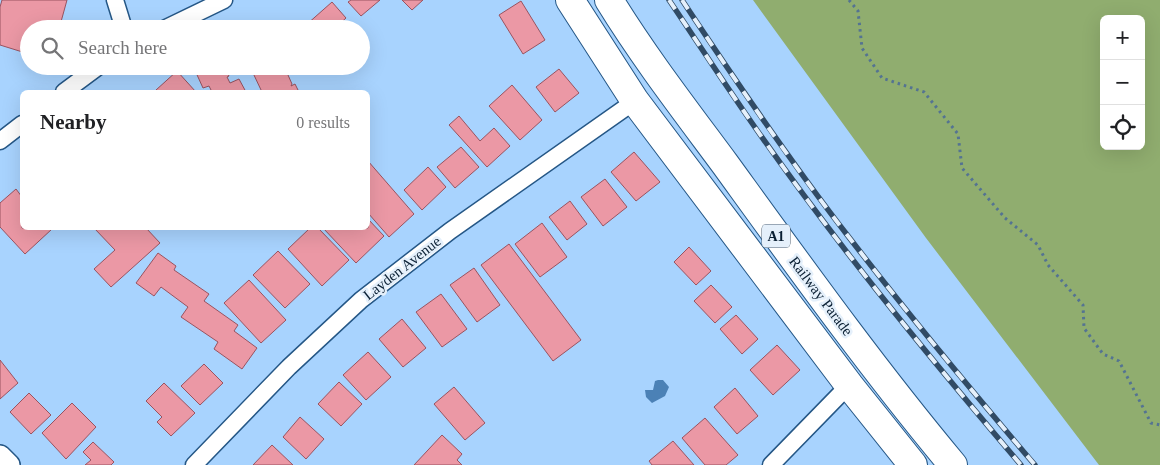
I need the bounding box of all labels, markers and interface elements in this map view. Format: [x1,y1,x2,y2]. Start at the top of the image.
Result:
map controls [1100,15,1145,150]
button: + [1100,15,1145,60]
search box [20,20,370,75]
icon: search [38,34,66,62]
text: Search here [78,37,167,58]
button: − [1100,60,1145,105]
button: locate [1100,105,1145,150]
text: Nearby [40,110,107,134]
text: 0 results [296,114,350,131]
road number: A1 [762,225,790,248]
street label: Layden Avenue [360,233,444,303]
street label: Railway Parade [786,253,856,339]

